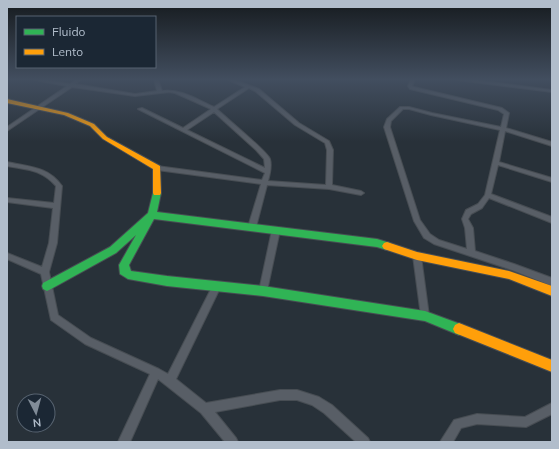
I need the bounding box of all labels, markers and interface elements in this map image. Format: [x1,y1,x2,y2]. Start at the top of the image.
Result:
legend [16,16,156,68]
text: Fluido [52,24,86,39]
text: Lento [52,44,83,59]
north arrow [16,393,56,433]
text: N [32,416,42,430]

